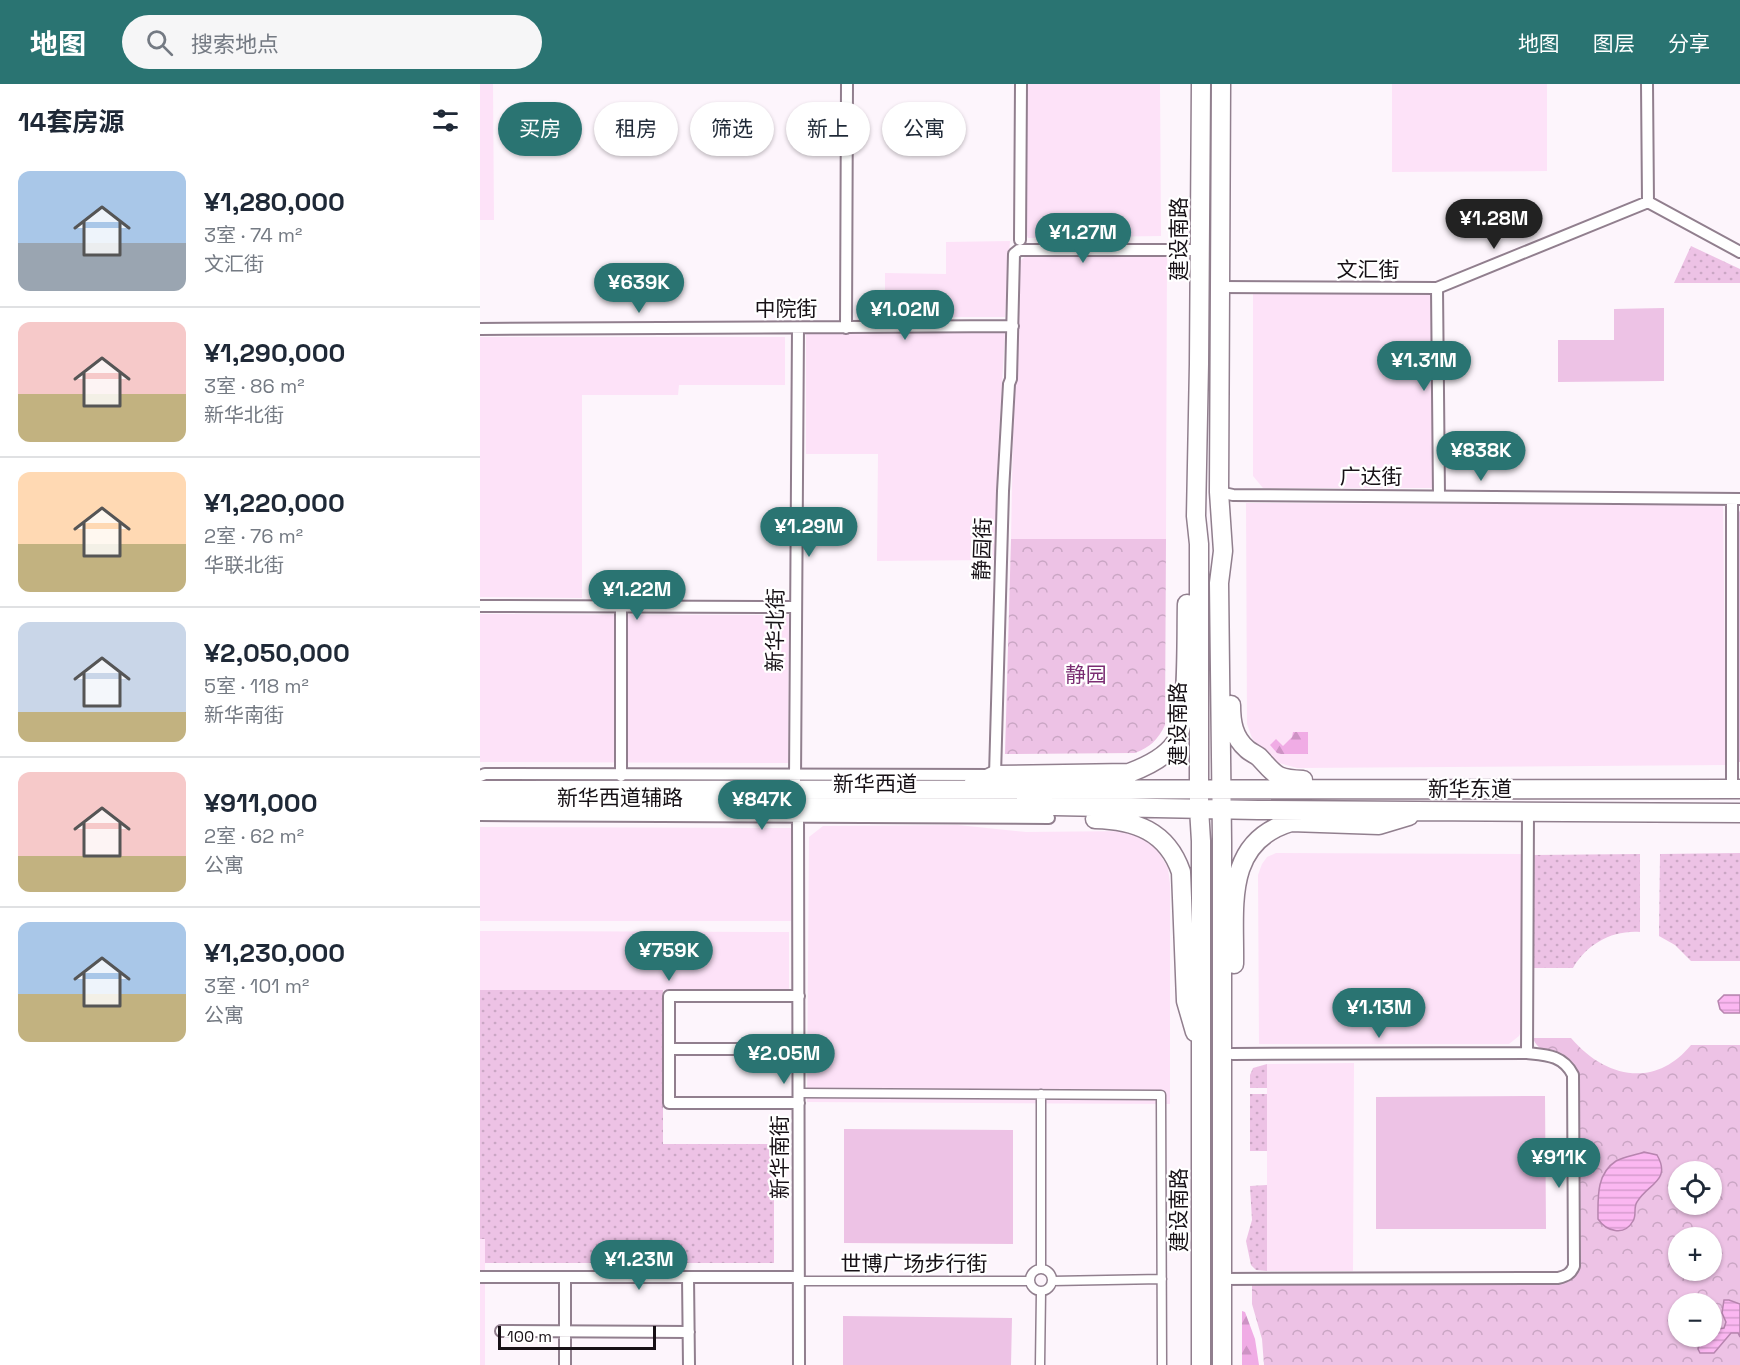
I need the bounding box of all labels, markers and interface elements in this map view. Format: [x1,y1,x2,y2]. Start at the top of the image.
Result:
search box [122,15,542,69]
text: 地图 [30,26,86,62]
icon: search [143,26,176,59]
text: 搜索地点 [191,30,279,58]
text: 地图 [1518,30,1560,57]
text: 图层 [1593,30,1635,57]
text: 分享 [1668,30,1710,57]
chip: 买房 [498,102,582,156]
chip: 租房 [594,102,678,156]
chip: 筛选 [690,102,774,156]
chip: 新上 [786,102,870,156]
chip: 公寓 [882,102,966,156]
icon: filters [429,104,462,137]
text: 14套房源 [18,105,124,139]
text: ¥1,280,000 [204,185,345,219]
icon: home [66,195,138,267]
street label: 建设南路 [1165,197,1192,281]
pin: ¥1.28M [1445,199,1543,250]
text: ¥1.28M [1460,205,1528,231]
pin: ¥1.27M [1034,213,1132,264]
text: ¥1.27M [1049,219,1117,245]
text: 3室 · 74 m² [204,222,302,248]
text: 文汇街 [204,251,264,277]
street label: 文汇街 [1337,256,1400,283]
pin: ¥639K [597,263,681,314]
text: ¥639K [608,269,670,295]
pin: ¥1.02M [856,290,954,341]
street label: 中院街 [755,295,818,322]
text: ¥1.02M [870,296,940,322]
text: ¥1,290,000 [204,336,345,370]
pin: ¥1.31M [1375,341,1473,392]
icon: home [66,346,138,418]
text: ¥1.31M [1391,347,1457,373]
text: 3室 · 86 m² [204,373,304,399]
text: 新华北街 [204,402,284,428]
pin: ¥838K [1439,431,1523,482]
text: ¥838K [1450,437,1512,463]
street label: 广达街 [1340,463,1403,490]
text: ¥1,220,000 [204,486,345,520]
icon: home [66,496,138,568]
pin: ¥1.29M [760,507,858,558]
text: ¥1.29M [774,513,844,539]
street label: 静园街 [967,517,997,581]
text: 2室 · 76 m² [204,523,303,549]
text: 华联北街 [204,552,284,578]
pin: ¥1.22M [588,570,686,621]
text: ¥1.22M [603,576,671,602]
street label: 新华北街 [761,588,789,672]
text: ¥2,050,000 [204,636,350,670]
icon: home [66,646,138,718]
park label: 静园 [1065,661,1107,688]
text: 5室 · 118 m² [204,673,309,699]
street label: 建设南路 [1164,682,1191,766]
text: 新华南街 [204,702,284,728]
street label: 新华西道 [833,770,917,797]
street label: 新华东道 [1428,775,1512,802]
pin: ¥847K [720,780,804,831]
street label: 新华西道辅路 [557,784,683,811]
text: ¥911,000 [204,786,318,820]
text: ¥847K [732,786,792,812]
icon: home [66,796,138,868]
text: 2室 · 62 m² [204,823,304,849]
text: 公寓 [204,852,244,878]
pin: ¥759K [627,931,711,982]
text: ¥1,230,000 [204,936,345,970]
text: ¥759K [639,937,699,963]
icon: home [66,946,138,1018]
text: 3室 · 101 m² [204,973,309,999]
pin: ¥1.13M [1330,988,1428,1039]
text: ¥1.13M [1346,994,1412,1020]
text: 公寓 [204,1002,244,1028]
pin: ¥2.05M [735,1034,833,1085]
text: ¥2.05M [748,1040,820,1066]
street label: 新华南街 [766,1115,793,1199]
pin: ¥911K [1517,1138,1601,1189]
text: ¥911K [1531,1144,1587,1170]
map controls [1668,1161,1722,1347]
button: locate [1668,1161,1722,1215]
street label: 建设南路 [1165,1168,1192,1252]
button: + [1668,1227,1722,1281]
pin: ¥1.23M [590,1240,688,1291]
text: ¥1.23M [604,1246,674,1272]
street label: 世博广场步行街 [841,1250,988,1277]
button: − [1668,1293,1722,1347]
scale bar [498,1323,656,1350]
text: 100 m [507,1326,552,1347]

